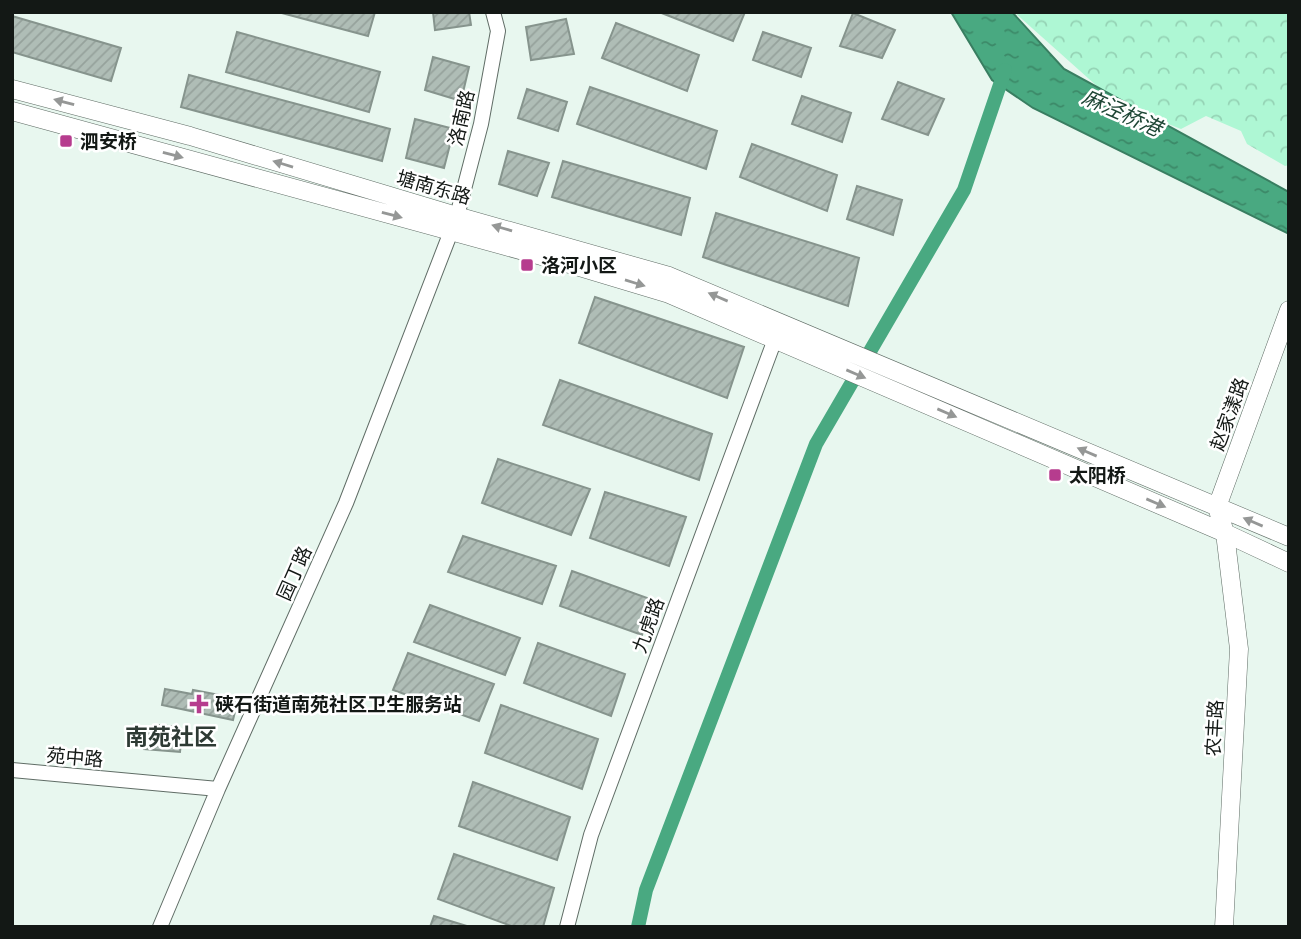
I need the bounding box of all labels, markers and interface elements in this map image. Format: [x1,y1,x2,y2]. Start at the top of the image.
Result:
water label: 麻泾桥港 [1078,83,1169,143]
street label: 洛南路 [443,88,479,148]
one-way arrow [53,96,75,107]
place label: 泗安桥 [80,129,137,153]
marker: 泗安桥 [58,133,74,149]
one-way arrow [162,150,183,160]
one-way arrow [273,158,294,168]
street label: 塘南东路 [394,165,474,209]
one-way arrow [381,210,403,221]
one-way arrow [491,223,512,233]
place label: 洛河小区 [541,253,617,277]
marker: 洛河小区 [519,257,535,273]
one-way arrow [624,279,645,289]
one-way arrow [707,291,728,302]
one-way arrow [846,368,866,380]
street label: 赵家漾路 [1205,374,1253,454]
one-way arrow [937,407,957,419]
one-way arrow [1076,446,1097,457]
place label: 太阳桥 [1069,463,1126,487]
marker: 太阳桥 [1047,467,1063,483]
one-way arrow [1146,497,1166,509]
one-way arrow [1243,516,1263,528]
street label: 园丁路 [271,542,317,604]
street label: 九虎路 [627,594,669,656]
place label: 硖石街道南苑社区卫生服务站 [215,692,462,716]
marker: 硖石街道南苑社区卫生服务站 [189,694,209,714]
street label: 农丰路 [1201,699,1227,757]
district label: 南苑社区 [125,722,217,751]
street label: 苑中路 [46,743,104,771]

